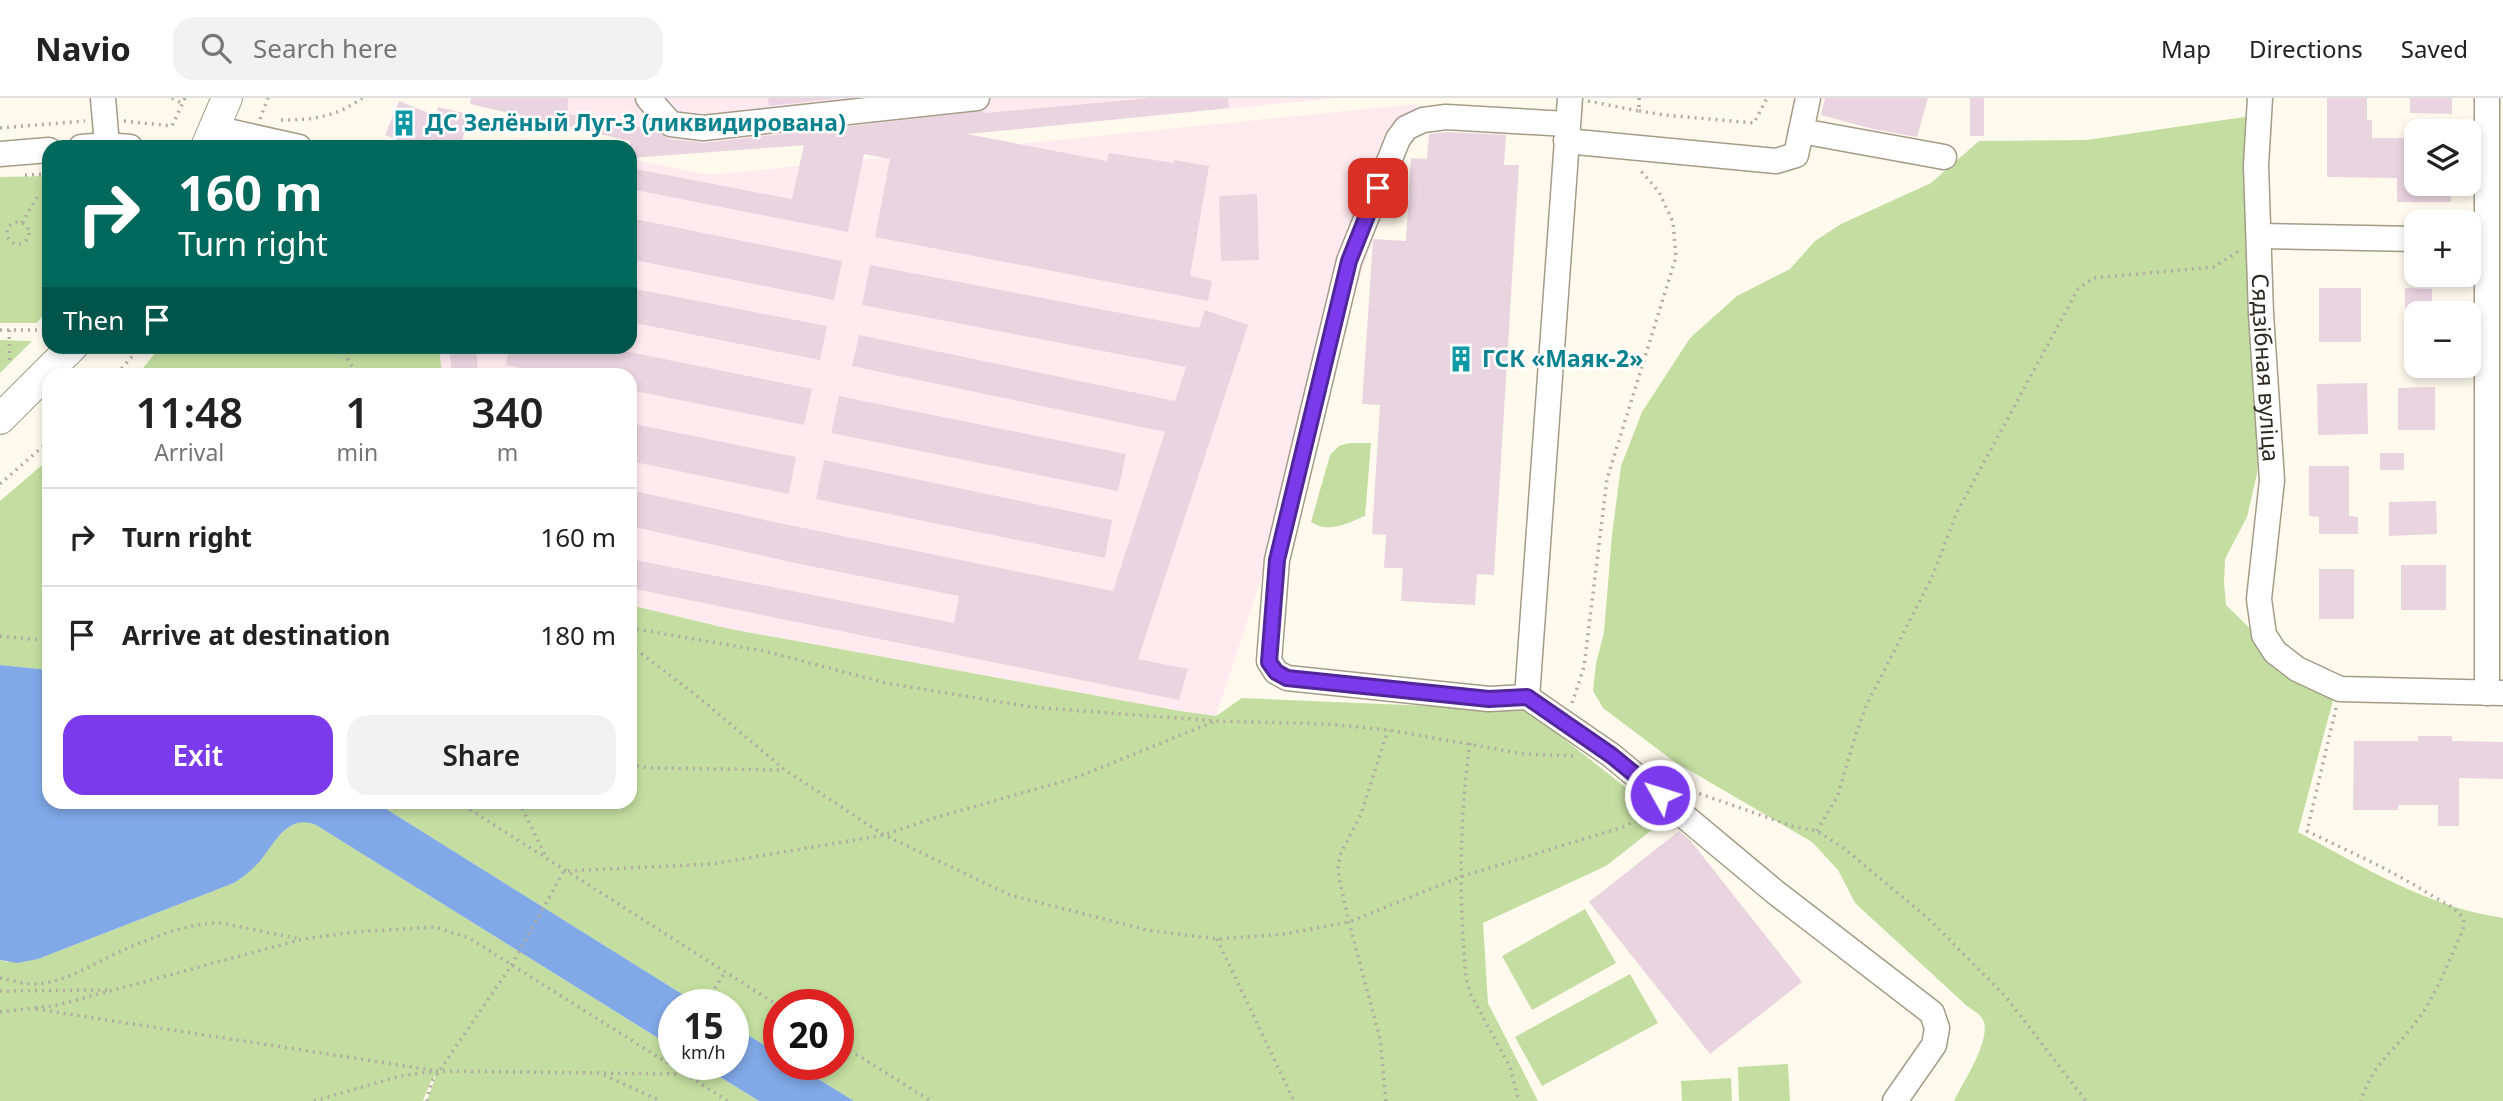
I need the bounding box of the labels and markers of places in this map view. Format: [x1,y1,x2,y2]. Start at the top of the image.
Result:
place label: ДС Зелёный Луг-3 (ликвидирована) [425,106,846,138]
building icon: ДС Зелёный Луг-3 (ликвидирована) [389,108,419,138]
pin [1348,158,1408,218]
place label: ГСК «Маяк-2» [1482,342,1643,374]
building icon: ГСК «Маяк-2» [1446,344,1476,374]

